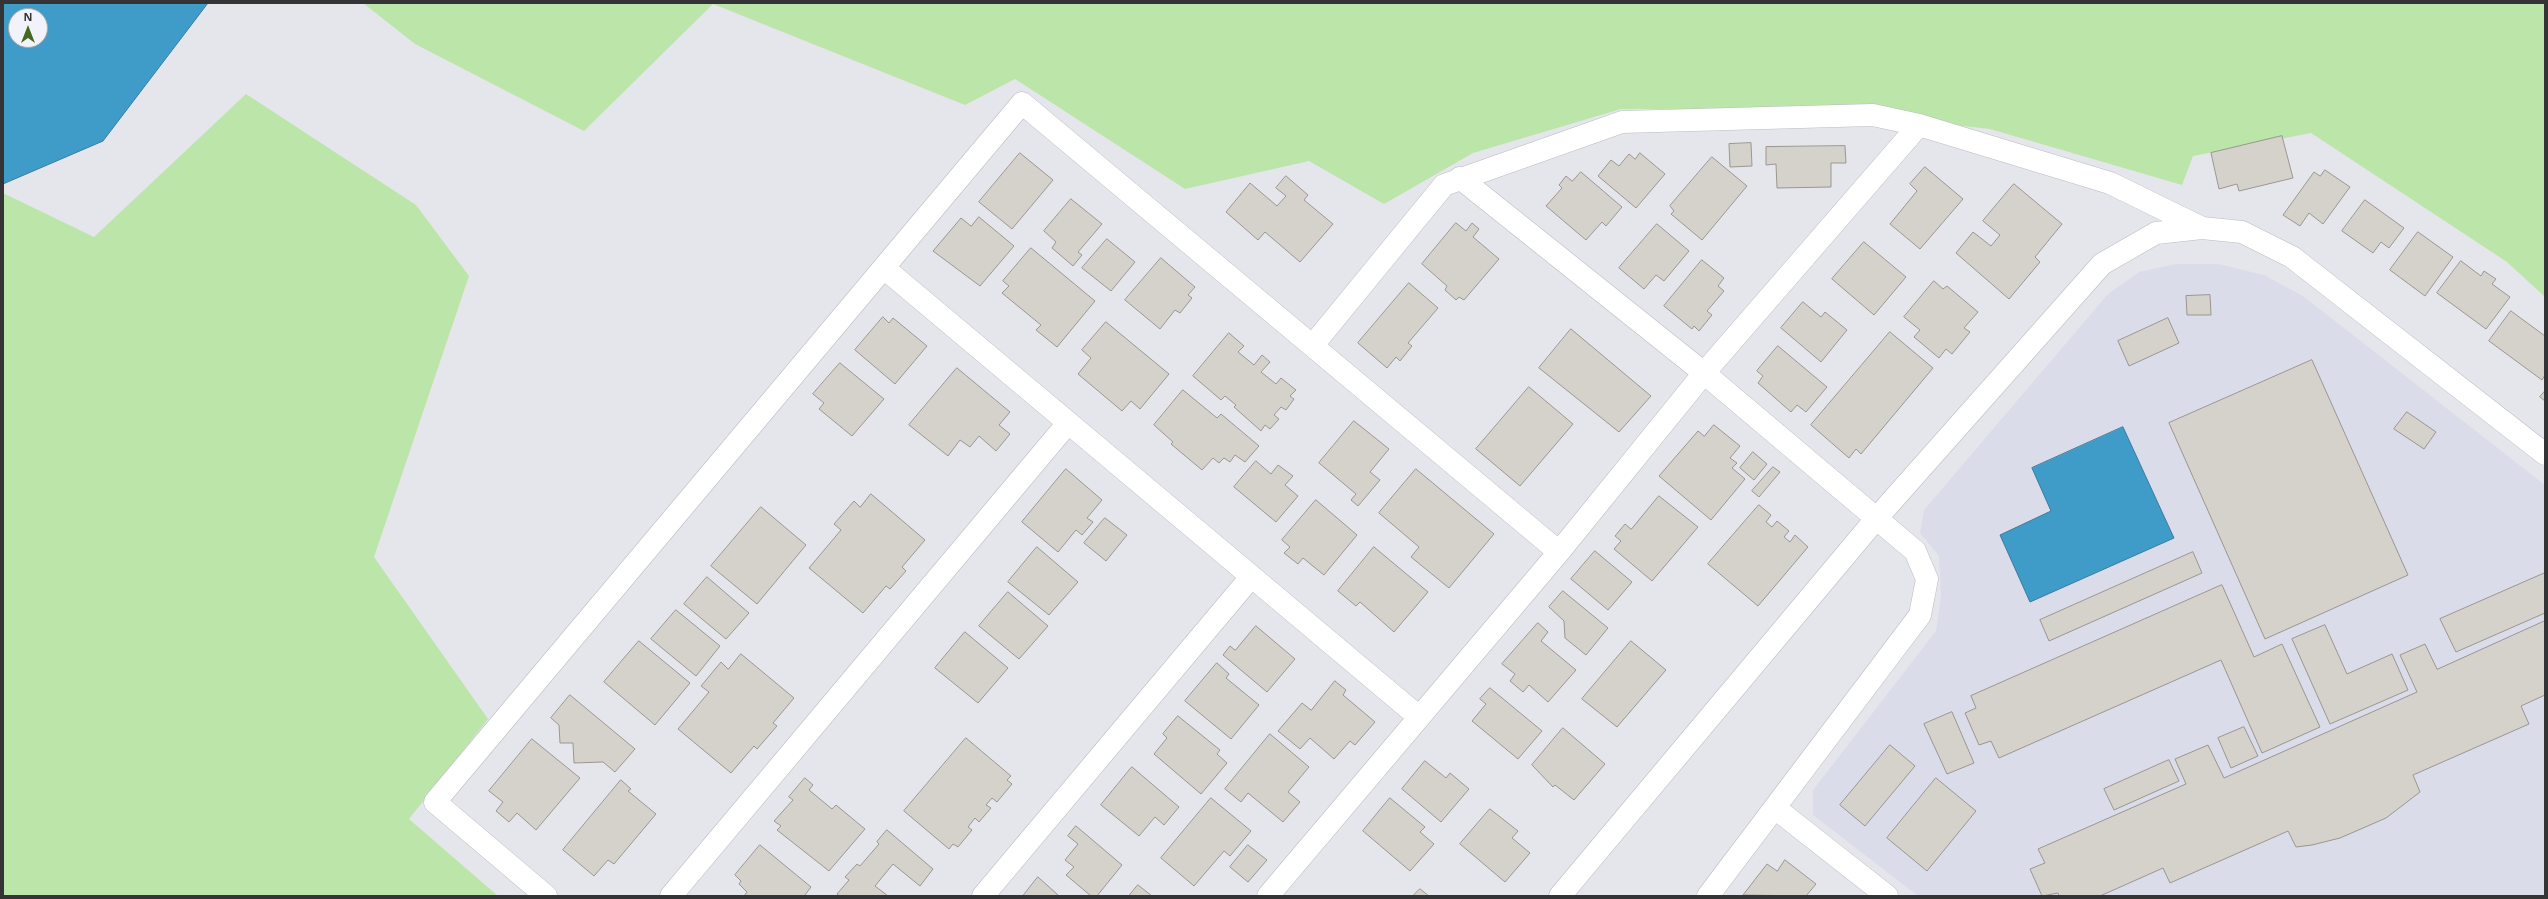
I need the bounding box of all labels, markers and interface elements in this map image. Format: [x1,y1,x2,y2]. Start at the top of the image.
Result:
north arrow [8,8,48,48]
text: N [24,9,32,24]

